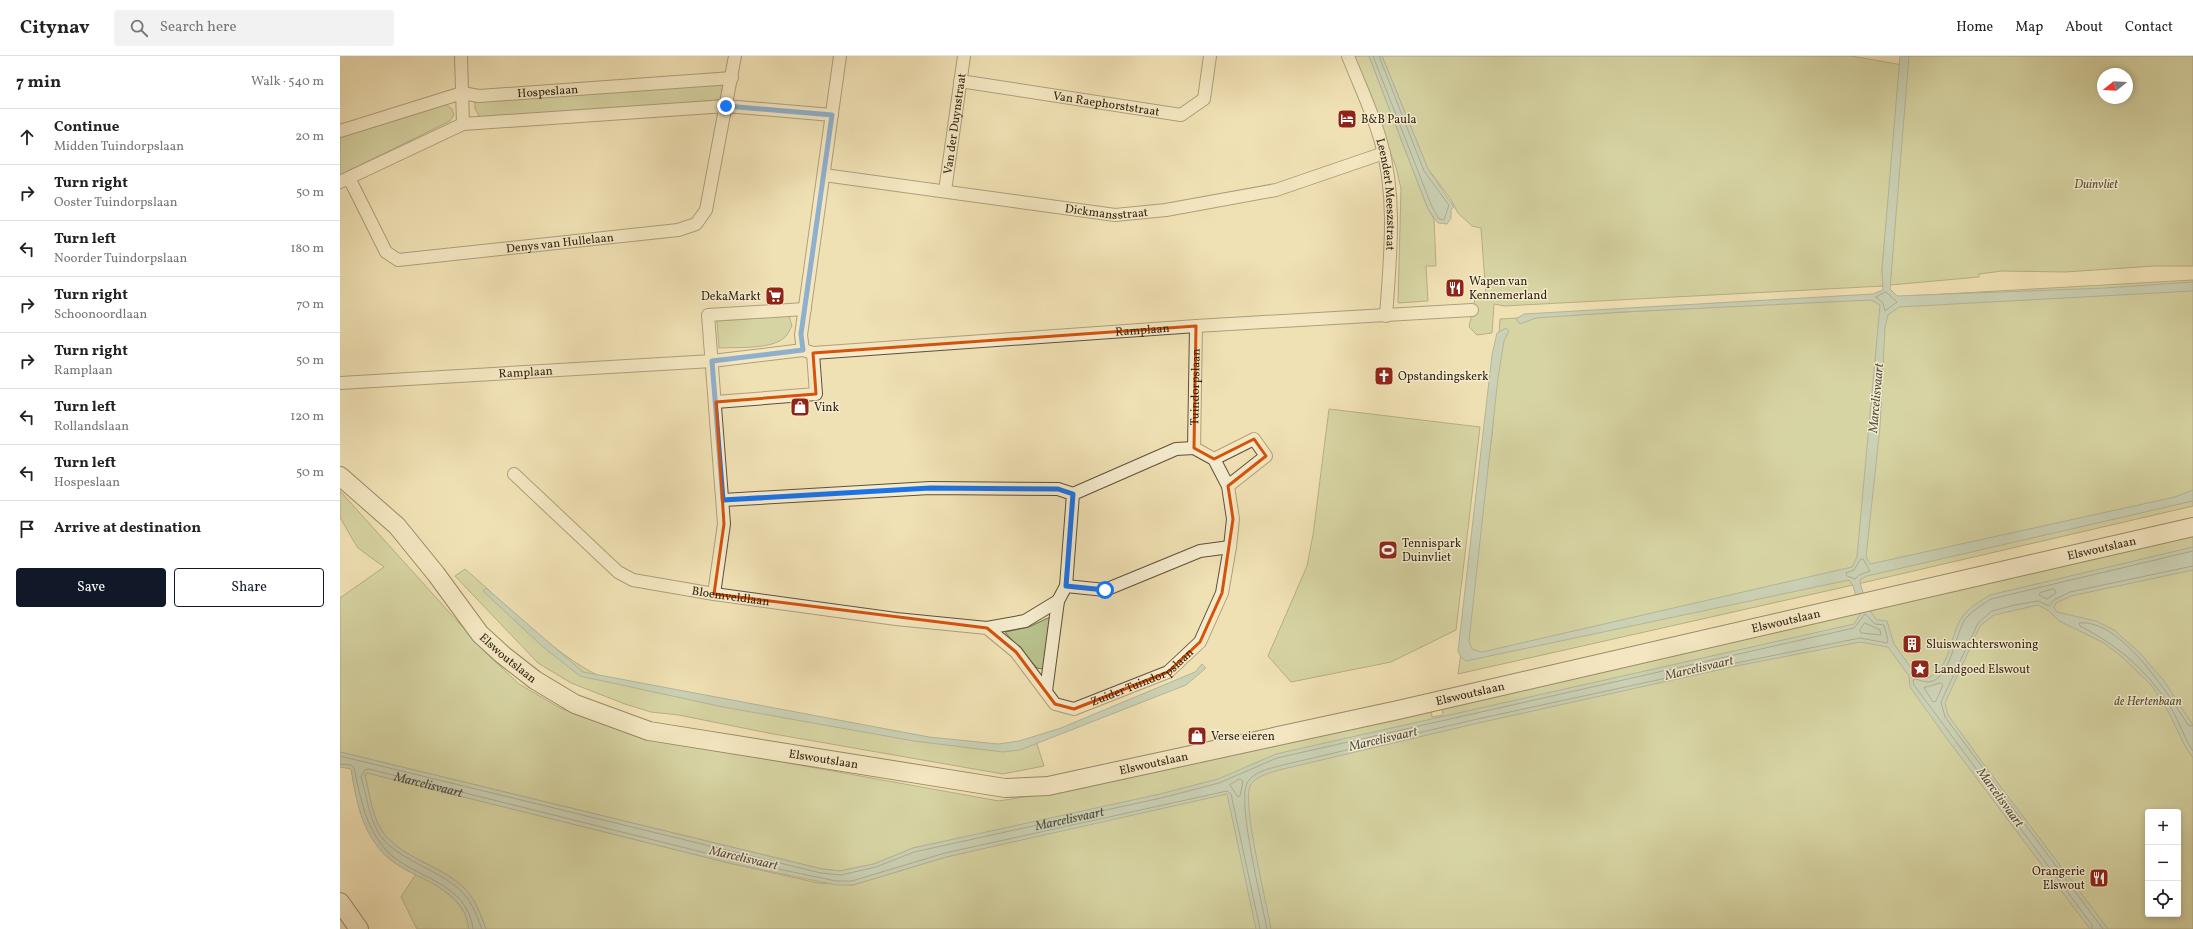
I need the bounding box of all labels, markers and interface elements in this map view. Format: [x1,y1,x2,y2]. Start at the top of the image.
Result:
search box [114,10,394,46]
text: Citynav [20,15,90,41]
icon: search [128,17,150,39]
text: Search here [160,17,237,38]
text: Home [1956,18,1993,37]
text: Map [2015,18,2043,37]
text: About [2065,18,2103,37]
text: Contact [2125,18,2173,37]
north arrow [2097,68,2133,104]
text: 7 min [16,71,61,94]
street label: Van der Duynstraat [940,72,970,175]
text: Walk · 540 m [251,73,324,91]
street label: Hospeslaan [517,82,579,102]
street label: Van Raephorststraat [1052,88,1161,121]
route end [717,97,735,115]
hotel icon: B&B Paula [1336,108,1358,130]
place label: B&B Paula [1361,112,1417,128]
text: Continue [54,117,119,138]
icon: ahead [16,126,38,148]
text: 20 m [295,128,324,146]
street label: Leendert Meeszstraat [1371,136,1398,251]
text: Midden Tuindorpslaan [54,138,184,156]
text: Turn right [54,173,128,194]
park label: Duinvliet [2074,177,2119,193]
icon: right [16,182,38,204]
text: 50 m [296,184,324,202]
text: Ooster Tuindorpslaan [54,194,178,212]
street label: Dickmansstraat [1064,201,1149,224]
text: Turn left [54,229,116,250]
street label: Denys van Hullelaan [505,230,615,257]
icon: left [16,238,38,260]
text: 180 m [290,240,324,258]
text: Noorder Tuindorpslaan [54,250,187,268]
place label: Wapen van Kennemerland [1469,274,1547,304]
restaurant icon: Wapen van Kennemerland [1444,277,1466,299]
text: Turn right [54,285,128,306]
supermarket icon: DekaMarkt [764,285,786,307]
place label: DekaMarkt [701,289,761,305]
icon: right [16,294,38,316]
text: 70 m [296,296,324,314]
text: Schoonoordlaan [54,306,147,324]
street label: Ramplaan [1115,321,1170,341]
text: Turn right [54,341,128,362]
street label: Tuindorpslaan [1187,348,1205,426]
icon: right [16,350,38,372]
text: 50 m [296,352,324,370]
text: Ramplaan [54,362,113,380]
water label: Marcelisvaart [1865,362,1889,435]
street label: Ramplaan [498,363,553,383]
church icon: Opstandingskerk [1373,365,1395,387]
place label: Opstandingskerk [1398,369,1489,385]
shop icon: Vink [789,396,811,418]
text: Turn left [54,397,116,418]
place label: Vink [814,400,839,416]
icon: left [16,406,38,428]
text: 120 m [290,408,324,426]
text: Rollandslaan [54,418,129,436]
text: Turn left [54,453,116,474]
icon: left [16,462,38,484]
text: 50 m [296,464,324,482]
text: Hospeslaan [54,474,120,492]
icon: arrive [16,518,38,540]
text: Arrive at destination [54,518,201,539]
street label: Elswoutslaan [2066,533,2138,565]
place label: Tennispark Duinvliet [1402,536,1462,566]
sports icon: Tennispark Duinvliet [1377,539,1399,561]
button: Save [16,568,166,607]
button: Share [174,568,324,607]
route start [1096,581,1114,599]
street label: Bloemveldlaan [691,583,771,611]
street label: Elswoutslaan [1750,606,1822,637]
street label: Elswoutslaan [475,630,540,687]
building icon: Sluiswachterswoning [1901,633,1923,655]
place label: Sluiswachterswoning [1926,637,2038,653]
street label: Zuider Tuindorpslaan [1089,645,1197,711]
water label: Marcelisvaart [1662,652,1736,686]
place icon: Landgoed Elswout [1909,658,1931,680]
place label: Landgoed Elswout [1934,662,2030,678]
street label: Elswoutslaan [1434,679,1506,710]
park label: de Hertenbaan [2114,694,2182,710]
water label: Marcelisvaart [1346,723,1420,757]
shop icon: Verse eieren [1186,725,1208,747]
place label: Verse eieren [1211,729,1275,745]
street label: Elswoutslaan [787,746,859,773]
street label: Elswoutslaan [1118,749,1190,779]
water label: Marcelisvaart [1971,764,2028,832]
water label: Marcelisvaart [391,768,465,803]
water label: Marcelisvaart [1033,804,1107,836]
map controls [2145,809,2181,917]
button: + [2145,809,2181,845]
water label: Marcelisvaart [707,842,780,876]
button: − [2145,845,2181,881]
place label: Orangerie Elswout [2032,864,2085,894]
restaurant icon: Orangerie Elswout [2088,867,2110,889]
button: locate [2145,881,2181,917]

